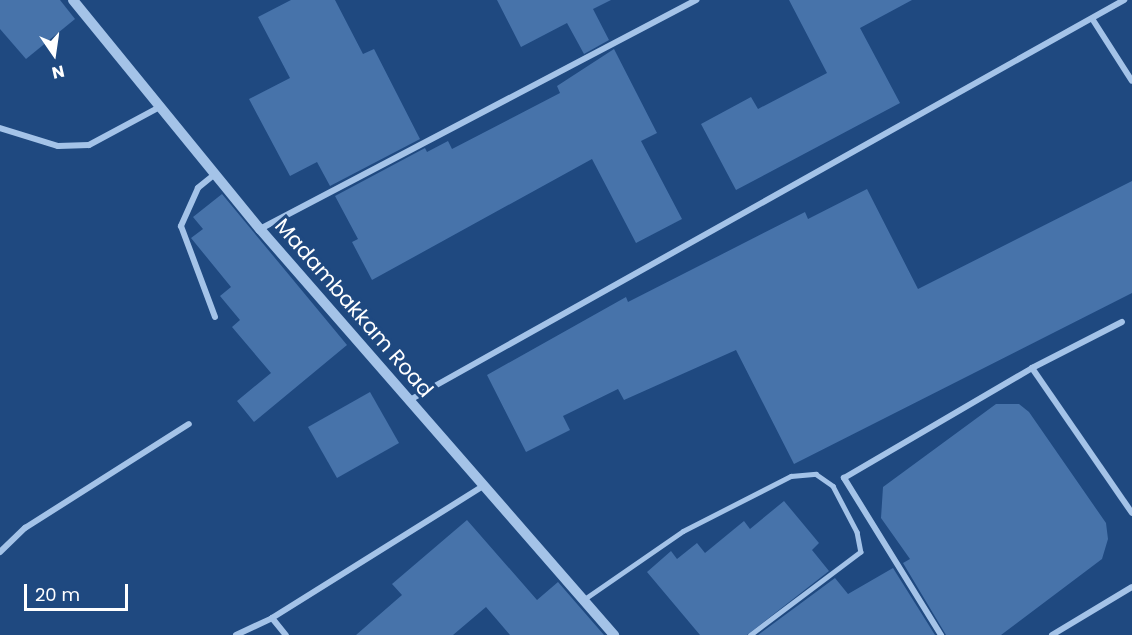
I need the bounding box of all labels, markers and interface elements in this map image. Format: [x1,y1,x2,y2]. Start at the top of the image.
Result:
north arrow [24,24,84,84]
text: N [50,59,67,85]
street label: Madambakkam Road [270,214,438,402]
scale bar [27,572,130,610]
text: 20 m [35,582,80,607]

